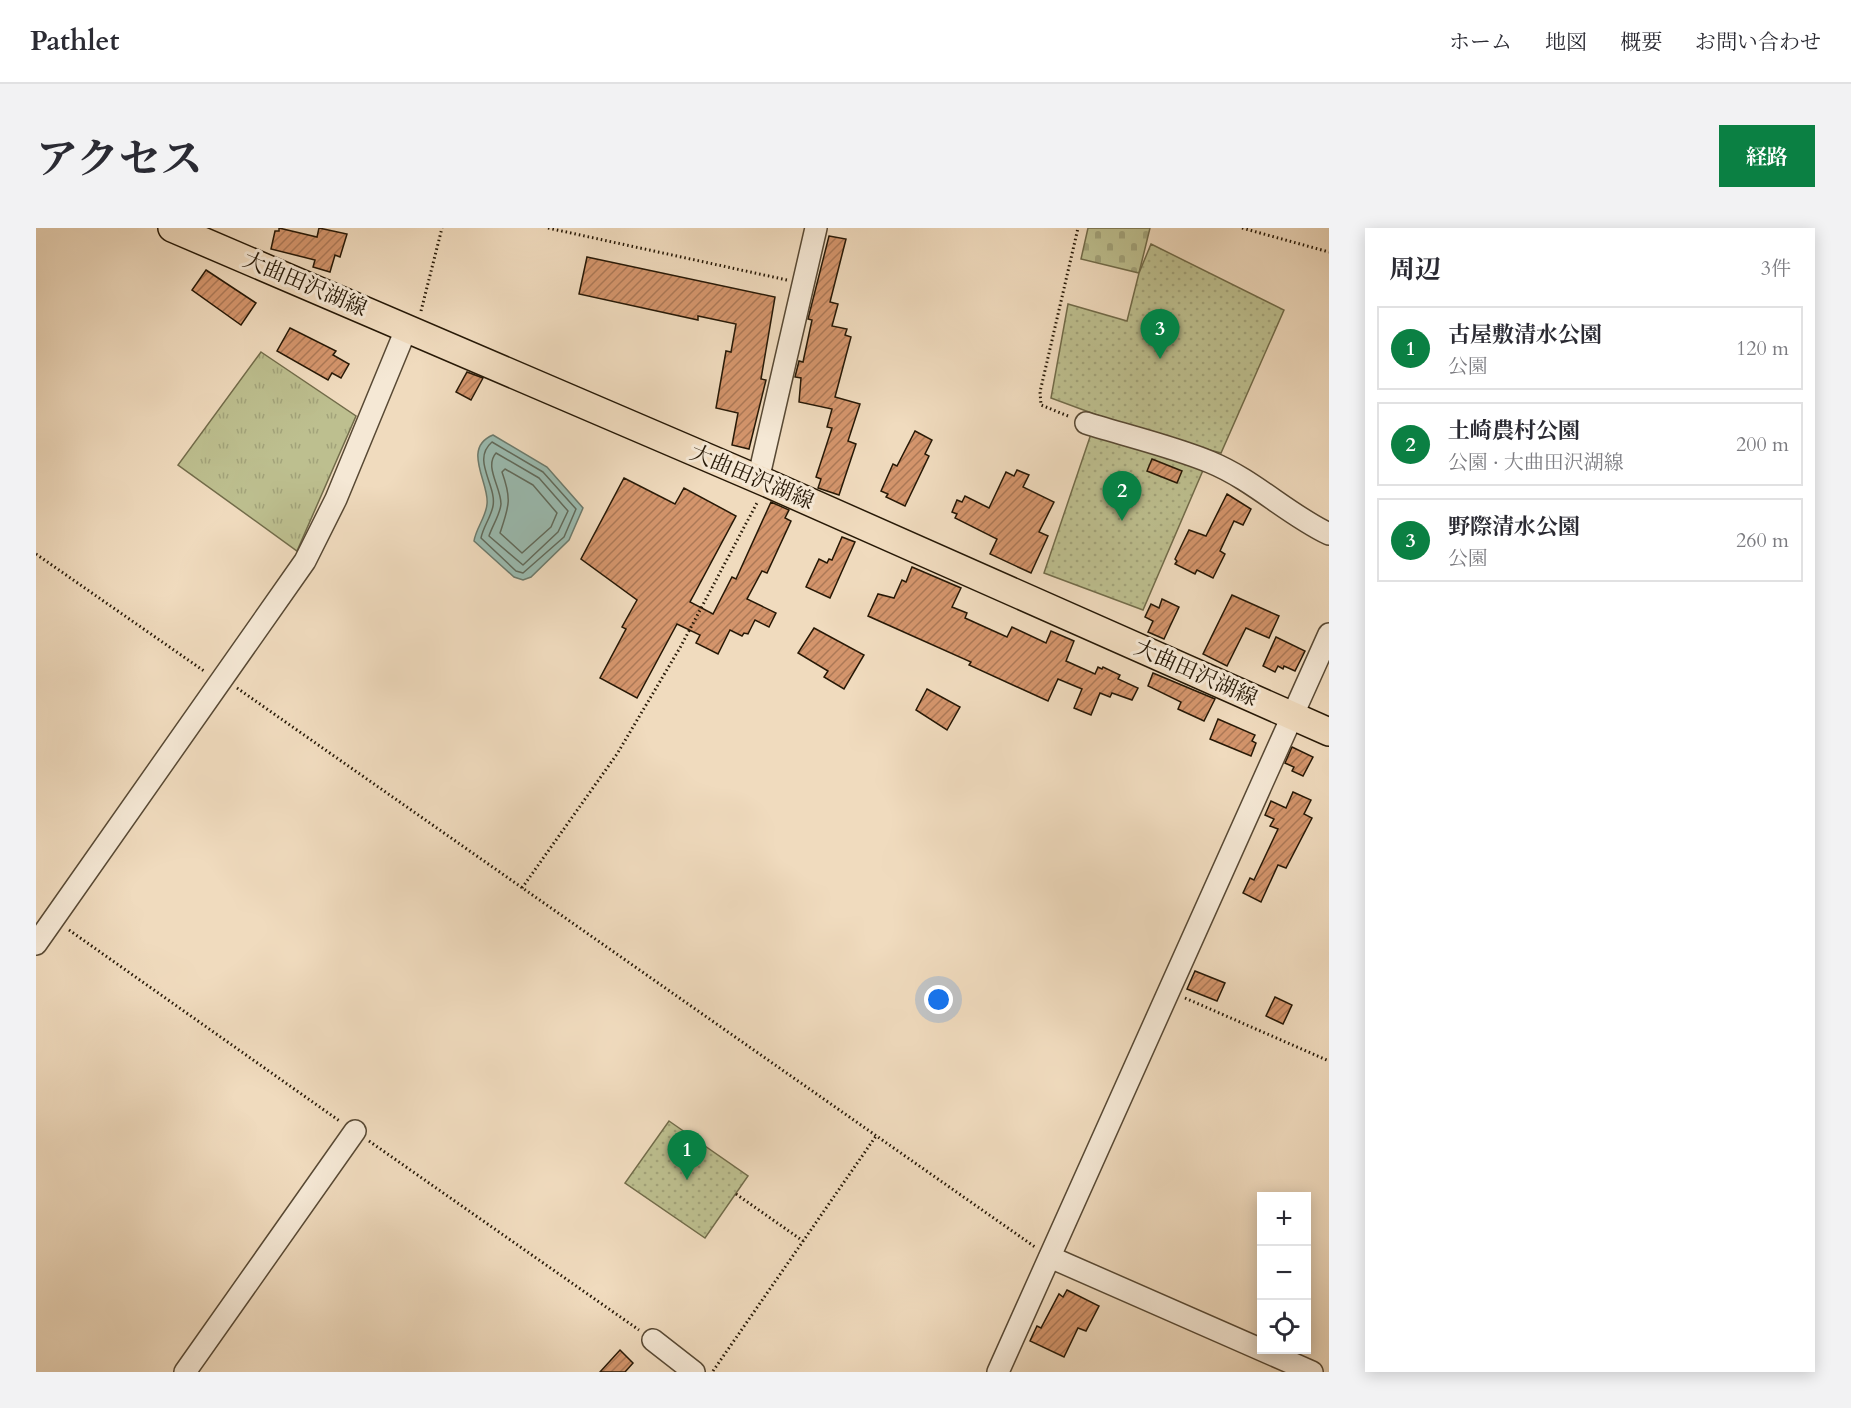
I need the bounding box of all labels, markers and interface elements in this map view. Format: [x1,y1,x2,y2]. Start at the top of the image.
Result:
text: Pathlet [30,22,119,60]
text: ホーム [1449,28,1512,57]
text: 地図 [1545,28,1587,57]
text: 概要 [1620,28,1662,57]
text: お問い合わせ [1695,28,1821,57]
button: 経路 [1719,125,1815,187]
text: アクセス [36,131,203,188]
street label: 大曲田沢湖線 [238,244,372,324]
text: 周辺 [1389,252,1441,287]
text: 3件 [1761,255,1791,282]
pin: 3 [1140,310,1180,359]
text: 古屋敷清水公園 [1448,320,1602,350]
text: 1 [1405,335,1416,362]
text: 120 m [1736,335,1789,362]
text: 公園 [1448,353,1488,380]
text: 土崎農村公園 [1448,416,1580,446]
text: 2 [1405,431,1416,458]
text: 200 m [1736,431,1789,458]
street label: 大曲田沢湖線 [685,437,819,517]
text: 公園 · 大曲田沢湖線 [1448,449,1624,476]
pin: 2 [1102,472,1142,521]
text: 野際清水公園 [1448,512,1580,542]
text: 3 [1405,527,1416,554]
text: 260 m [1736,527,1789,554]
text: 公園 [1448,545,1488,572]
street label: 大曲田沢湖線 [1130,632,1262,714]
your location [924,985,953,1014]
pin: 1 [668,1130,706,1180]
map controls [1257,1192,1311,1354]
button: + [1257,1192,1311,1246]
button: − [1257,1246,1311,1300]
button: locate [1257,1300,1311,1354]

